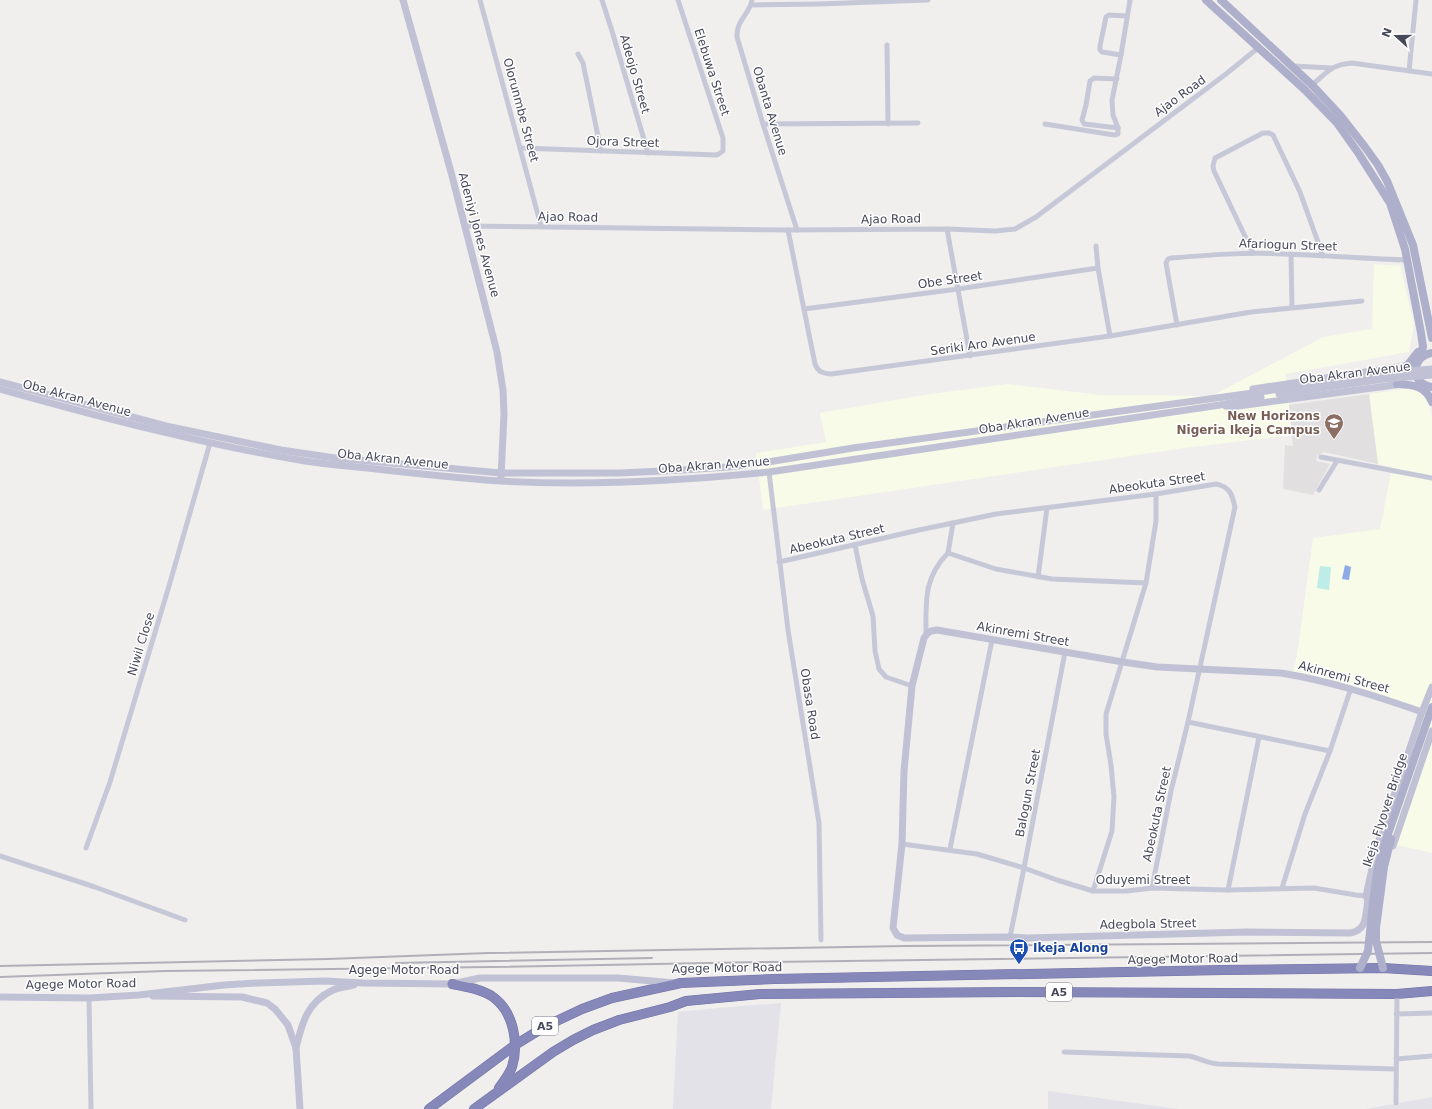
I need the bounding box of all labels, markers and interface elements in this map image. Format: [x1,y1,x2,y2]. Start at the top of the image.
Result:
north arrow [1376,16,1416,56]
text: N [1379,26,1395,39]
street label: Elebuwa Street [691,27,733,118]
street label: Adeojo Street [617,33,653,115]
street label: Olorunmbe Street [500,56,542,164]
street label: Obanta Avenue [750,65,790,157]
street label: Ajao Road [1152,73,1208,119]
street label: Ojora Street [586,134,660,150]
street label: Adeniyi Jones Avenue [456,171,502,299]
street label: Ajao Road [538,209,598,225]
street label: Ajao Road [861,211,921,227]
street label: Afariogun Street [1239,236,1338,254]
street label: Obe Street [917,269,983,291]
street label: Seriki Aro Avenue [930,330,1036,358]
street label: Oba Akran Avenue [1299,359,1411,387]
street label: Oba Akran Avenue [21,377,133,419]
street label: Oba Akran Avenue [978,405,1090,437]
place label: New Horizons Nigeria Ikeja Campus [1176,409,1320,437]
school or university icon: New Horizons Nigeria Ikeja Campus [1323,412,1345,440]
street label: Oba Akran Avenue [337,446,449,472]
street label: Oba Akran Avenue [658,454,770,476]
street label: Abeokuta Street [1108,469,1206,497]
street label: Abeokuta Street [788,521,886,557]
street label: Niwil Close [125,611,157,677]
street label: Akinremi Street [976,619,1071,649]
street label: Akinremi Street [1297,658,1391,696]
street label: Obasa Road [797,667,823,741]
street label: Balogun Street [1013,748,1043,838]
street label: Ikeja Flyover Bridge [1360,751,1410,869]
street label: Abeokuta Street [1140,765,1174,863]
street label: Oduyemi Street [1096,873,1191,887]
street label: Adegbola Street [1100,916,1197,932]
bus stop icon: Ikeja Along [1008,937,1030,965]
place label: Ikeja Along [1033,941,1108,955]
street label: Agege Motor Road [1128,951,1238,967]
street label: Agege Motor Road [672,960,782,976]
street label: Agege Motor Road [349,963,459,977]
street label: Agege Motor Road [26,976,136,992]
road number: A5 [1046,983,1072,1001]
road number: A5 [532,1017,558,1035]

